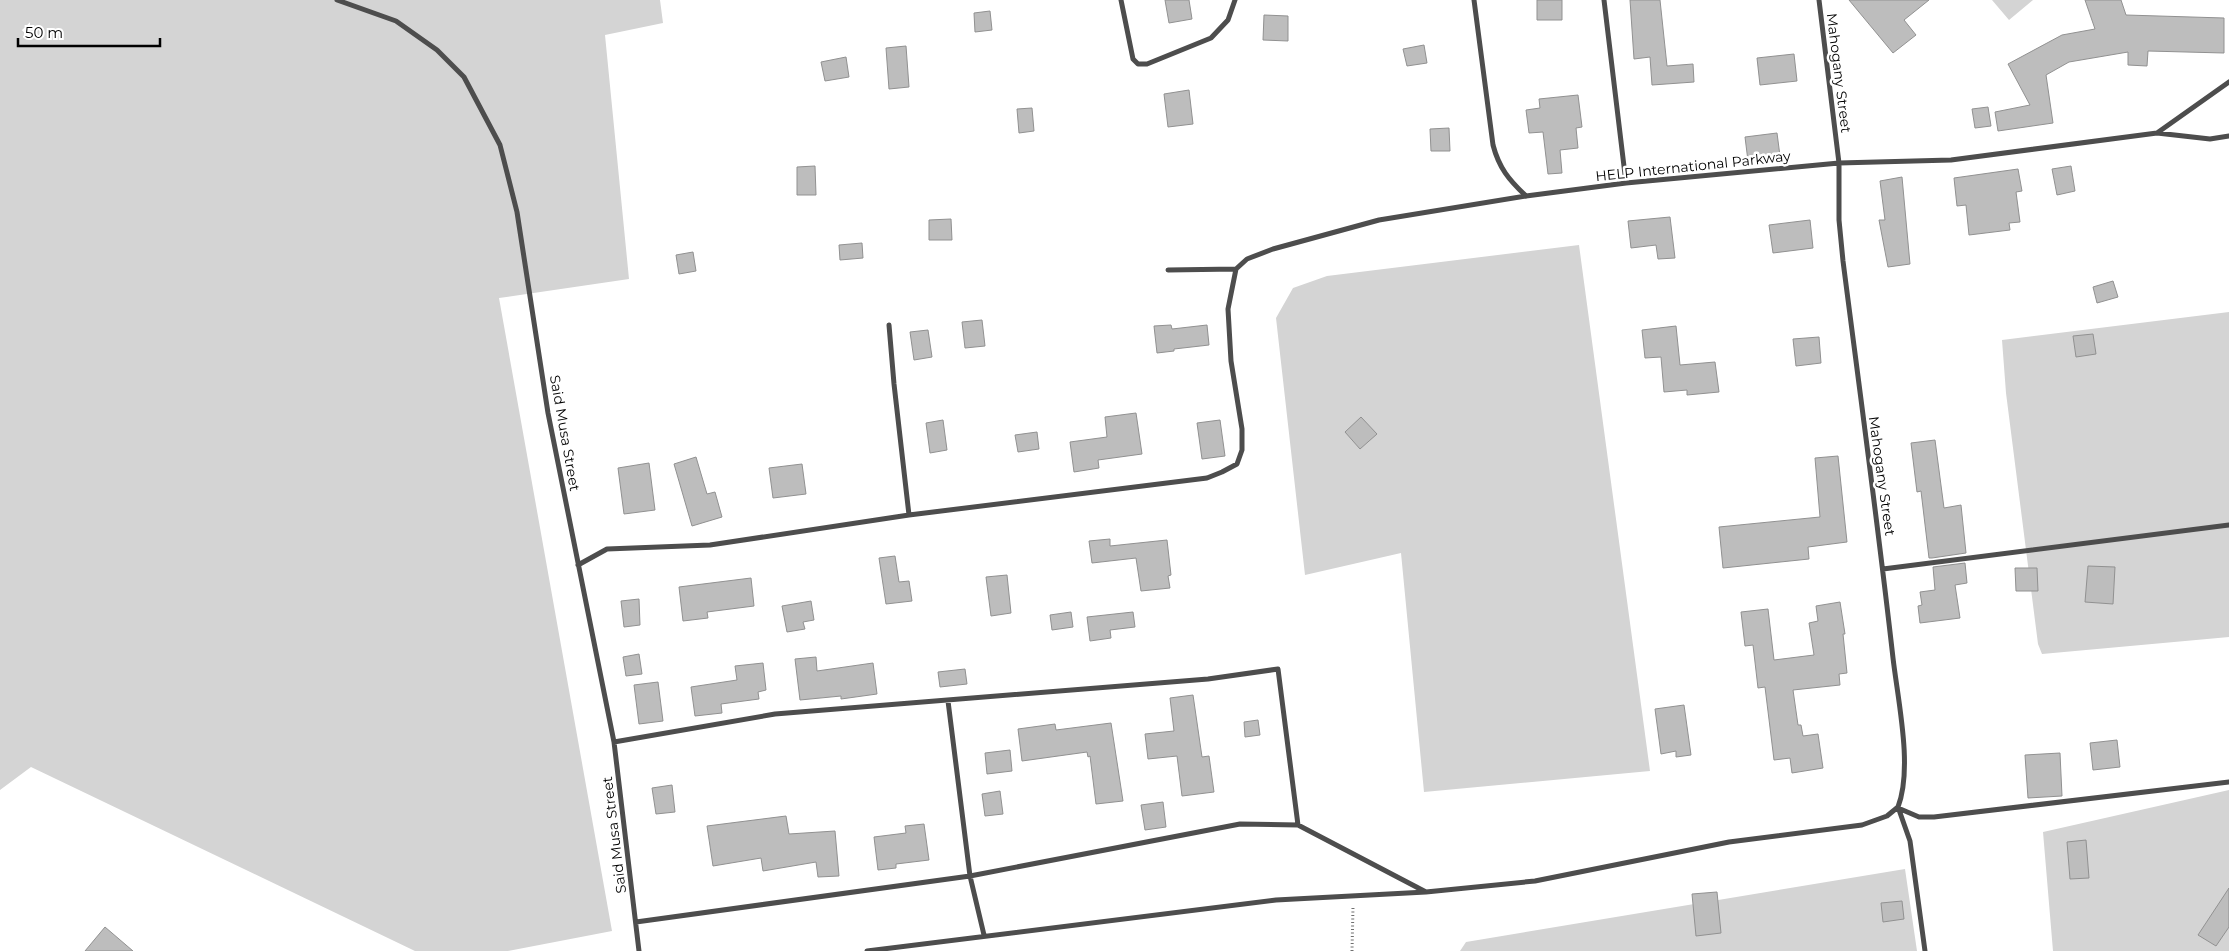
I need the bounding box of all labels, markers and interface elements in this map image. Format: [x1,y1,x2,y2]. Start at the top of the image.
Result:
street label: Mahogany Street [1823,12,1855,134]
scale bar [18,15,160,47]
text: 50 m [25,23,63,42]
street label: HELP International Parkway [1595,147,1792,185]
street label: Said Musa Street [546,373,584,493]
street label: Mahogany Street [1865,415,1899,537]
street label: Said Musa Street [598,775,630,894]

